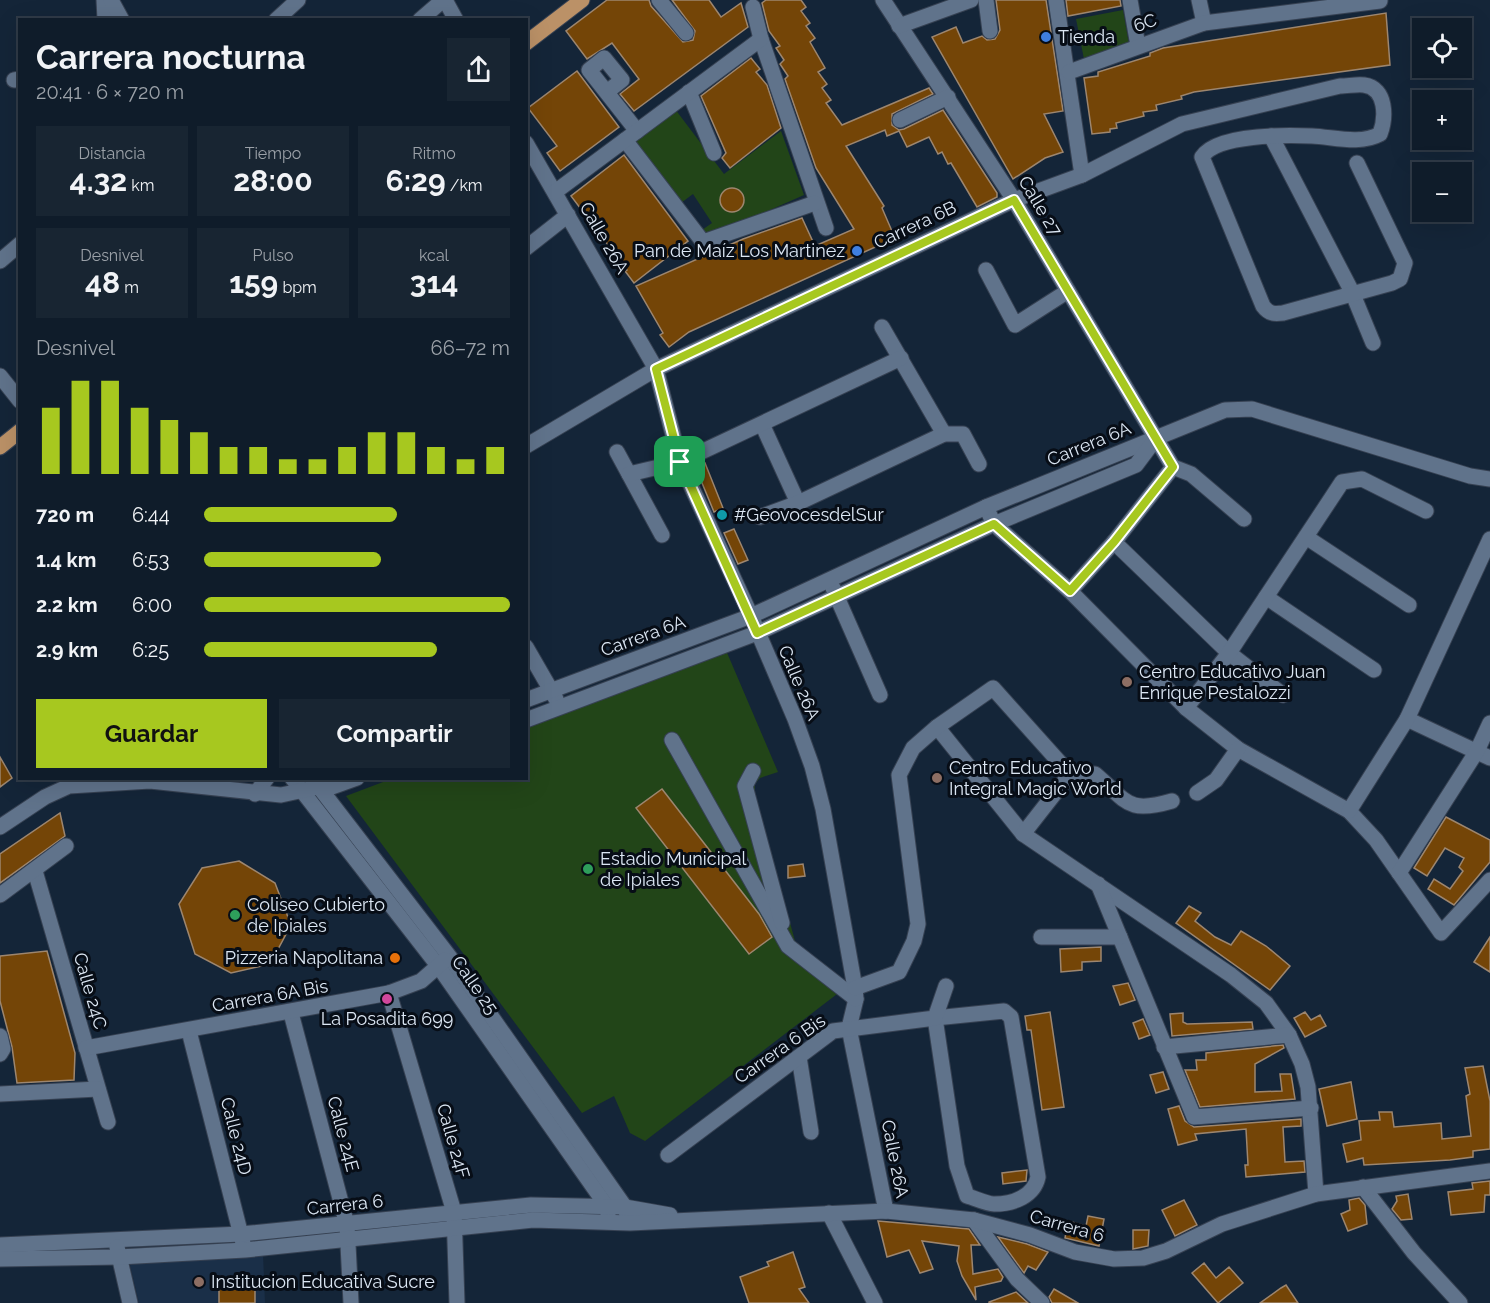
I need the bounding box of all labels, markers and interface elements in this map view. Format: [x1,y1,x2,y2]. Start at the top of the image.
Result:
street label: 6C [1130,9,1159,36]
map controls [1412,18,1472,222]
button: locate [1412,18,1472,78]
place label: Tienda [1058,26,1115,47]
marker: Tienda [1039,30,1053,44]
text: Carrera nocturna [36,38,305,77]
button: share [447,38,510,101]
text: 20:41 · 6 × 720 m [36,80,184,104]
button: + [1412,90,1472,150]
text: Distancia [78,144,146,163]
text: Tiempo [245,144,301,163]
text: Ritmo [412,144,456,163]
button: − [1412,162,1472,222]
text: 4.32 [70,163,127,198]
text: 28:00 [233,163,313,198]
text: 6:29 [385,163,446,198]
street label: Calle 27 [1014,172,1067,240]
text: km [127,176,154,195]
text: /km [446,176,483,195]
street label: Carrera 6B [870,196,959,253]
street label: Calle 26A [576,198,633,277]
place label: Pan de Maíz Los Martinez [634,240,845,261]
marker: Pan de Maíz Los Martinez [850,244,864,258]
text: Desnivel [80,246,144,265]
text: Pulso [252,246,294,265]
text: kcal [419,246,449,265]
text: 48 [85,265,120,300]
text: 159 [229,265,278,300]
text: 314 [410,265,458,300]
text: m [120,278,139,297]
text: bpm [278,278,317,297]
text: Desnivel [36,336,115,360]
text: 66–72 m [431,336,510,360]
street label: Carrera 6A [1044,417,1134,470]
pin [654,436,705,487]
icon: arrive [663,445,696,478]
text: 720 m [36,503,94,527]
text: 6:44 [132,503,170,527]
place label: #GeovocesdelSur [734,504,884,525]
marker: #GeovocesdelSur [715,508,729,522]
text: 1.4 km [36,548,96,572]
text: 6:53 [132,548,169,572]
text: 2.2 km [36,593,98,617]
text: 6:00 [132,593,172,617]
street label: Carrera 6A [598,611,688,661]
text: 2.9 km [36,638,98,662]
text: 6:25 [132,638,169,662]
street label: Calle 26A [774,642,825,723]
place label: Centro Educativo Juan Enrique Pestalozzi [1139,661,1325,703]
marker: Centro Educativo Juan Enrique Pestalozzi [1120,675,1134,689]
button: Guardar [36,699,267,768]
button: Compartir [279,699,510,768]
place label: Centro Educativo Integral Magic World [949,757,1122,799]
marker: Centro Educativo Integral Magic World [930,771,944,785]
place label: Estadio Municipal de Ipiales [600,848,747,890]
marker: Estadio Municipal de Ipiales [581,862,595,876]
place label: Coliseo Cubierto de Ipiales [247,894,385,936]
marker: Coliseo Cubierto de Ipiales [228,908,242,922]
place label: Pizzeria Napolitana [225,947,383,968]
street label: Calle 24C [70,950,111,1032]
marker: Pizzeria Napolitana [388,951,402,965]
street label: Calle 25 [448,952,503,1018]
street label: Carrera 6A Bis [210,975,330,1016]
marker: La Posadita 699 [380,992,394,1006]
place label: La Posadita 699 [321,1008,453,1029]
street label: Carrera 6 Bis [730,1009,829,1088]
street label: Calle 24E [323,1094,364,1174]
street label: Calle 24D [217,1095,256,1177]
street label: Calle 24F [433,1101,474,1181]
street label: Calle 26A [878,1118,913,1200]
street label: Carrera 6 [306,1190,384,1219]
street label: Carrera 6 [1027,1205,1107,1246]
place label: Institucion Educativa Sucre [211,1271,435,1292]
marker: Institucion Educativa Sucre [192,1275,206,1289]

